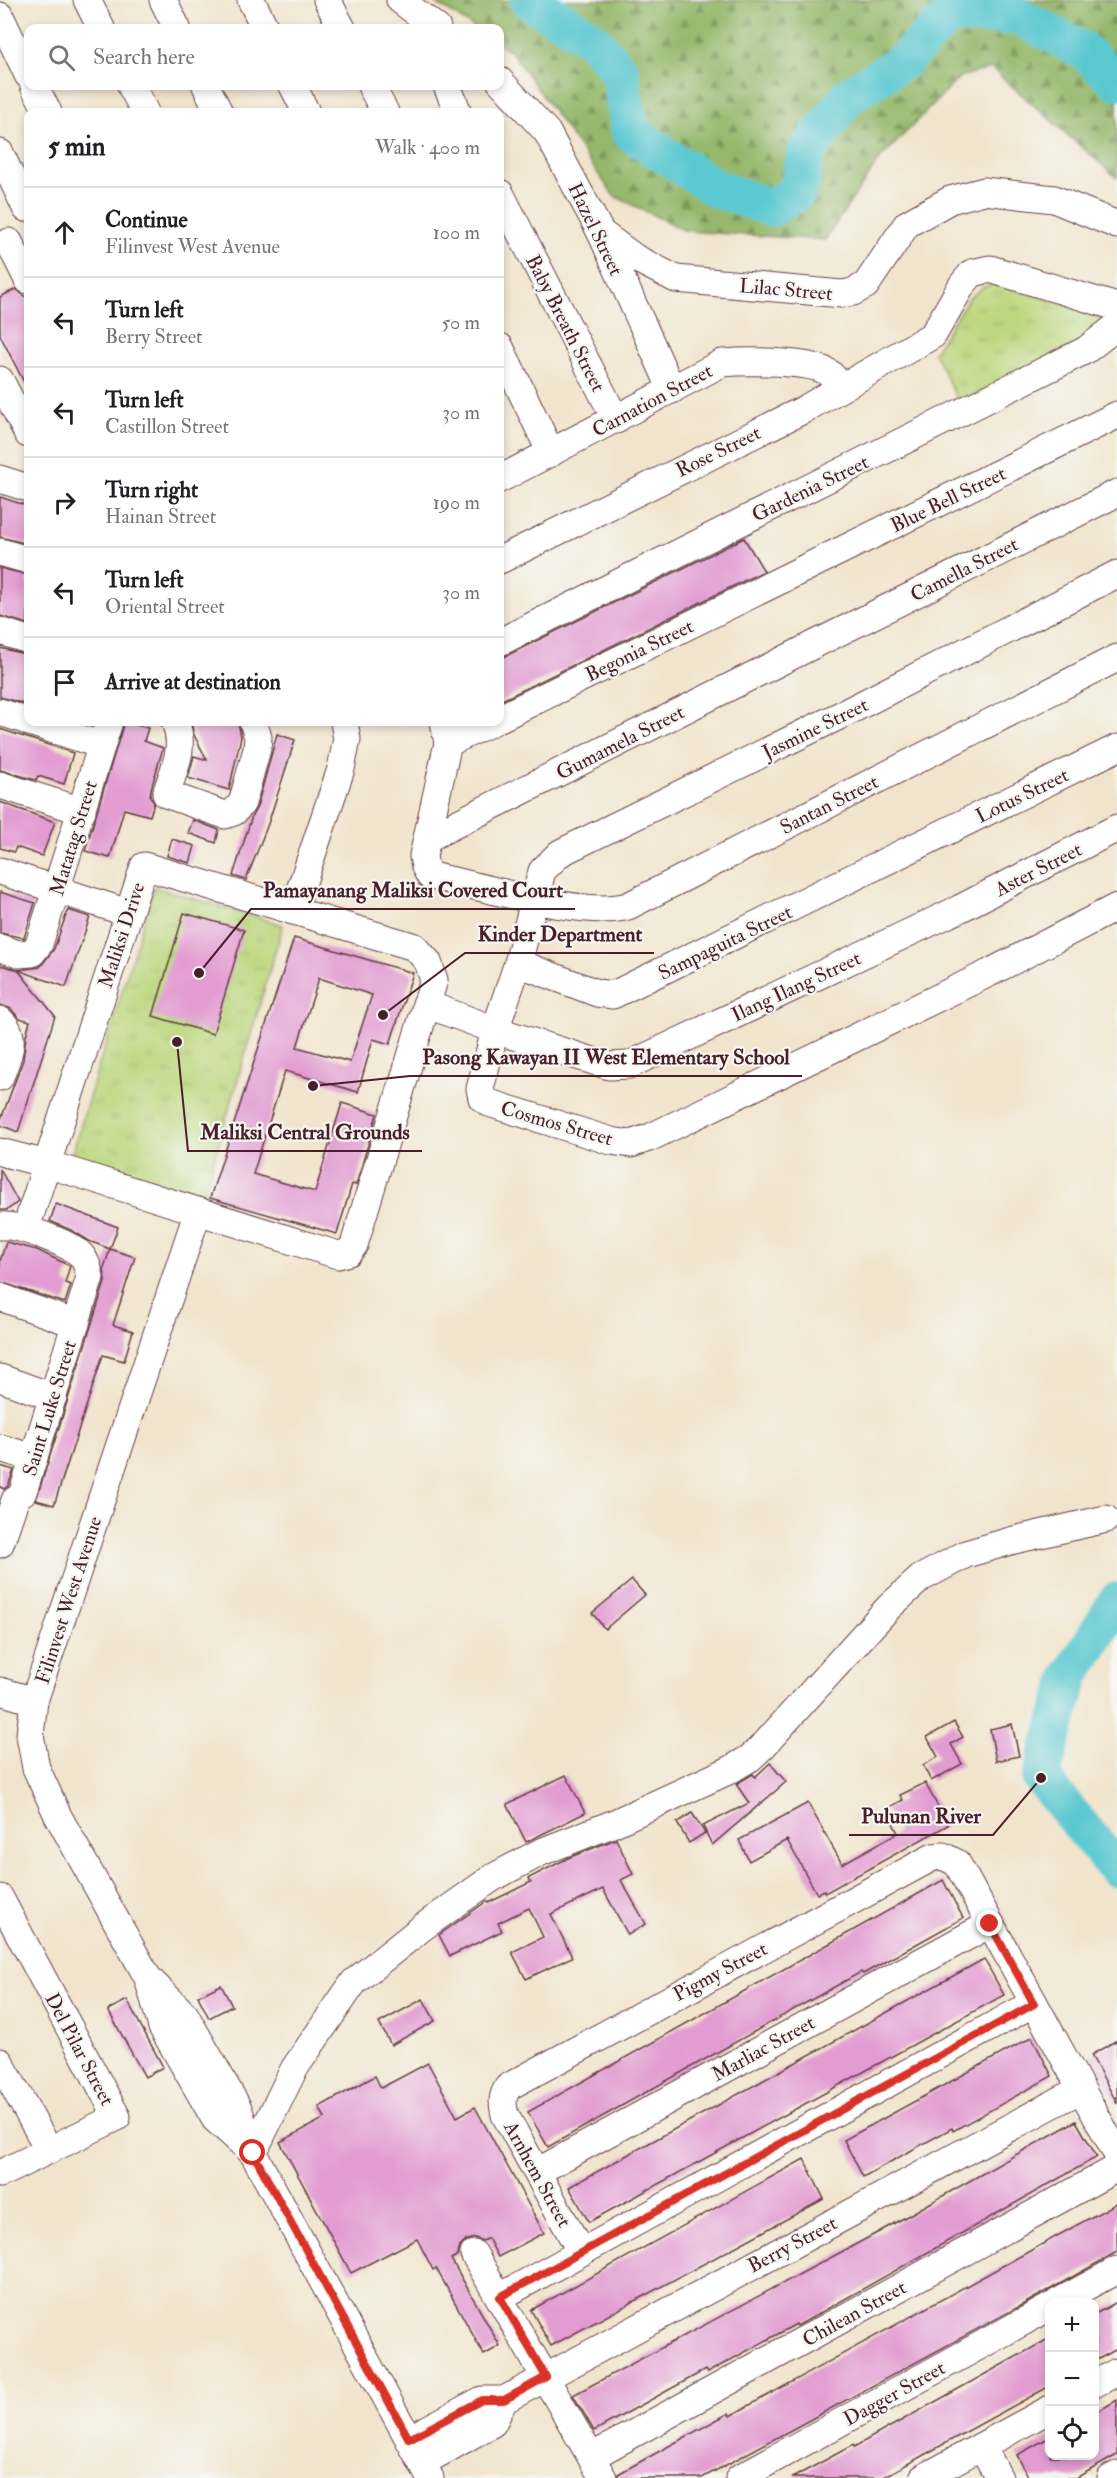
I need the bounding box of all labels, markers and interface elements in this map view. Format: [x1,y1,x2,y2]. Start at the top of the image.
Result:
search box [24,24,504,90]
icon: search [45,41,78,74]
text: Search here [93,43,195,71]
text: 5 min [48,131,105,163]
text: Walk · 400 m [375,135,480,160]
street label: Hazel Street [562,179,629,280]
text: Continue [105,206,188,234]
icon: ahead [48,216,81,249]
text: 100 m [433,220,480,245]
text: Filinvest West Avenue [105,234,280,259]
street label: Baby Breath Street [520,251,611,396]
street label: Lilac Street [738,273,834,306]
text: Turn left [105,296,184,324]
icon: left [48,306,81,339]
text: 50 m [441,310,480,335]
text: Berry Street [105,324,203,349]
street label: Carnation Street [588,358,717,443]
text: Turn left [105,386,184,414]
icon: left [48,396,81,429]
text: 30 m [442,400,480,425]
text: Castillon Street [105,414,229,439]
street label: Rose Street [672,420,765,483]
street label: Gardenia Street [748,449,873,527]
street label: Blue Bell Street [887,461,1010,538]
text: Turn right [105,476,198,504]
icon: right [48,486,81,519]
text: 190 m [433,490,480,515]
text: Hainan Street [105,504,216,529]
street label: Camella Street [906,531,1023,607]
text: Turn left [105,566,184,594]
icon: left [48,576,81,609]
text: 30 m [442,580,480,605]
text: Oriental Street [105,594,225,619]
street label: Begonia Street [581,613,698,687]
icon: arrive [48,666,81,699]
text: Arrive at destination [105,668,281,696]
street label: Jasmine Street [757,692,873,765]
street label: Gumamela Street [552,699,689,785]
street label: Lotus Street [972,762,1073,829]
street label: Santan Street [776,769,883,840]
street label: Matatag Street [44,777,103,899]
street label: Aster Street [990,837,1086,902]
callout: Pamayanang Maliksi Covered Court [251,870,575,909]
text: Pamayanang Maliksi Covered Court [263,877,563,904]
street label: Maliksi Drive [93,879,150,991]
street label: Sampaguita Street [654,899,797,987]
callout: Kinder Department [465,914,654,953]
text: Kinder Department [478,921,643,948]
street label: Ilang Ilang Street [728,945,865,1027]
callout: Pasong Kawayan II West Elementary School [410,1037,802,1076]
text: Pasong Kawayan II West Elementary School [422,1044,790,1071]
street label: Cosmos Street [498,1096,616,1152]
callout: Maliksi Central Grounds [188,1112,422,1151]
text: Maliksi Central Grounds [199,1119,410,1146]
street label: Saint Luke Street [17,1337,82,1479]
street label: Filinvest West Avenue [30,1513,107,1687]
callout: Pulunan River [849,1796,993,1835]
text: Pulunan River [861,1803,982,1830]
route end [976,1910,1002,1936]
street label: Pigmy Street [669,1936,772,2007]
street label: Del Pilar Street [39,1989,120,2110]
street label: Marliac Street [707,2010,820,2087]
street label: Arnhem Street [498,2116,577,2232]
route start [239,2139,265,2165]
street label: Berry Street [743,2210,842,2278]
street label: Chilean Street [798,2274,911,2352]
map controls [1045,2298,1099,2460]
button: + [1045,2298,1099,2352]
button: − [1045,2352,1099,2406]
street label: Dagger Street [839,2355,950,2432]
button: locate [1045,2406,1099,2460]

